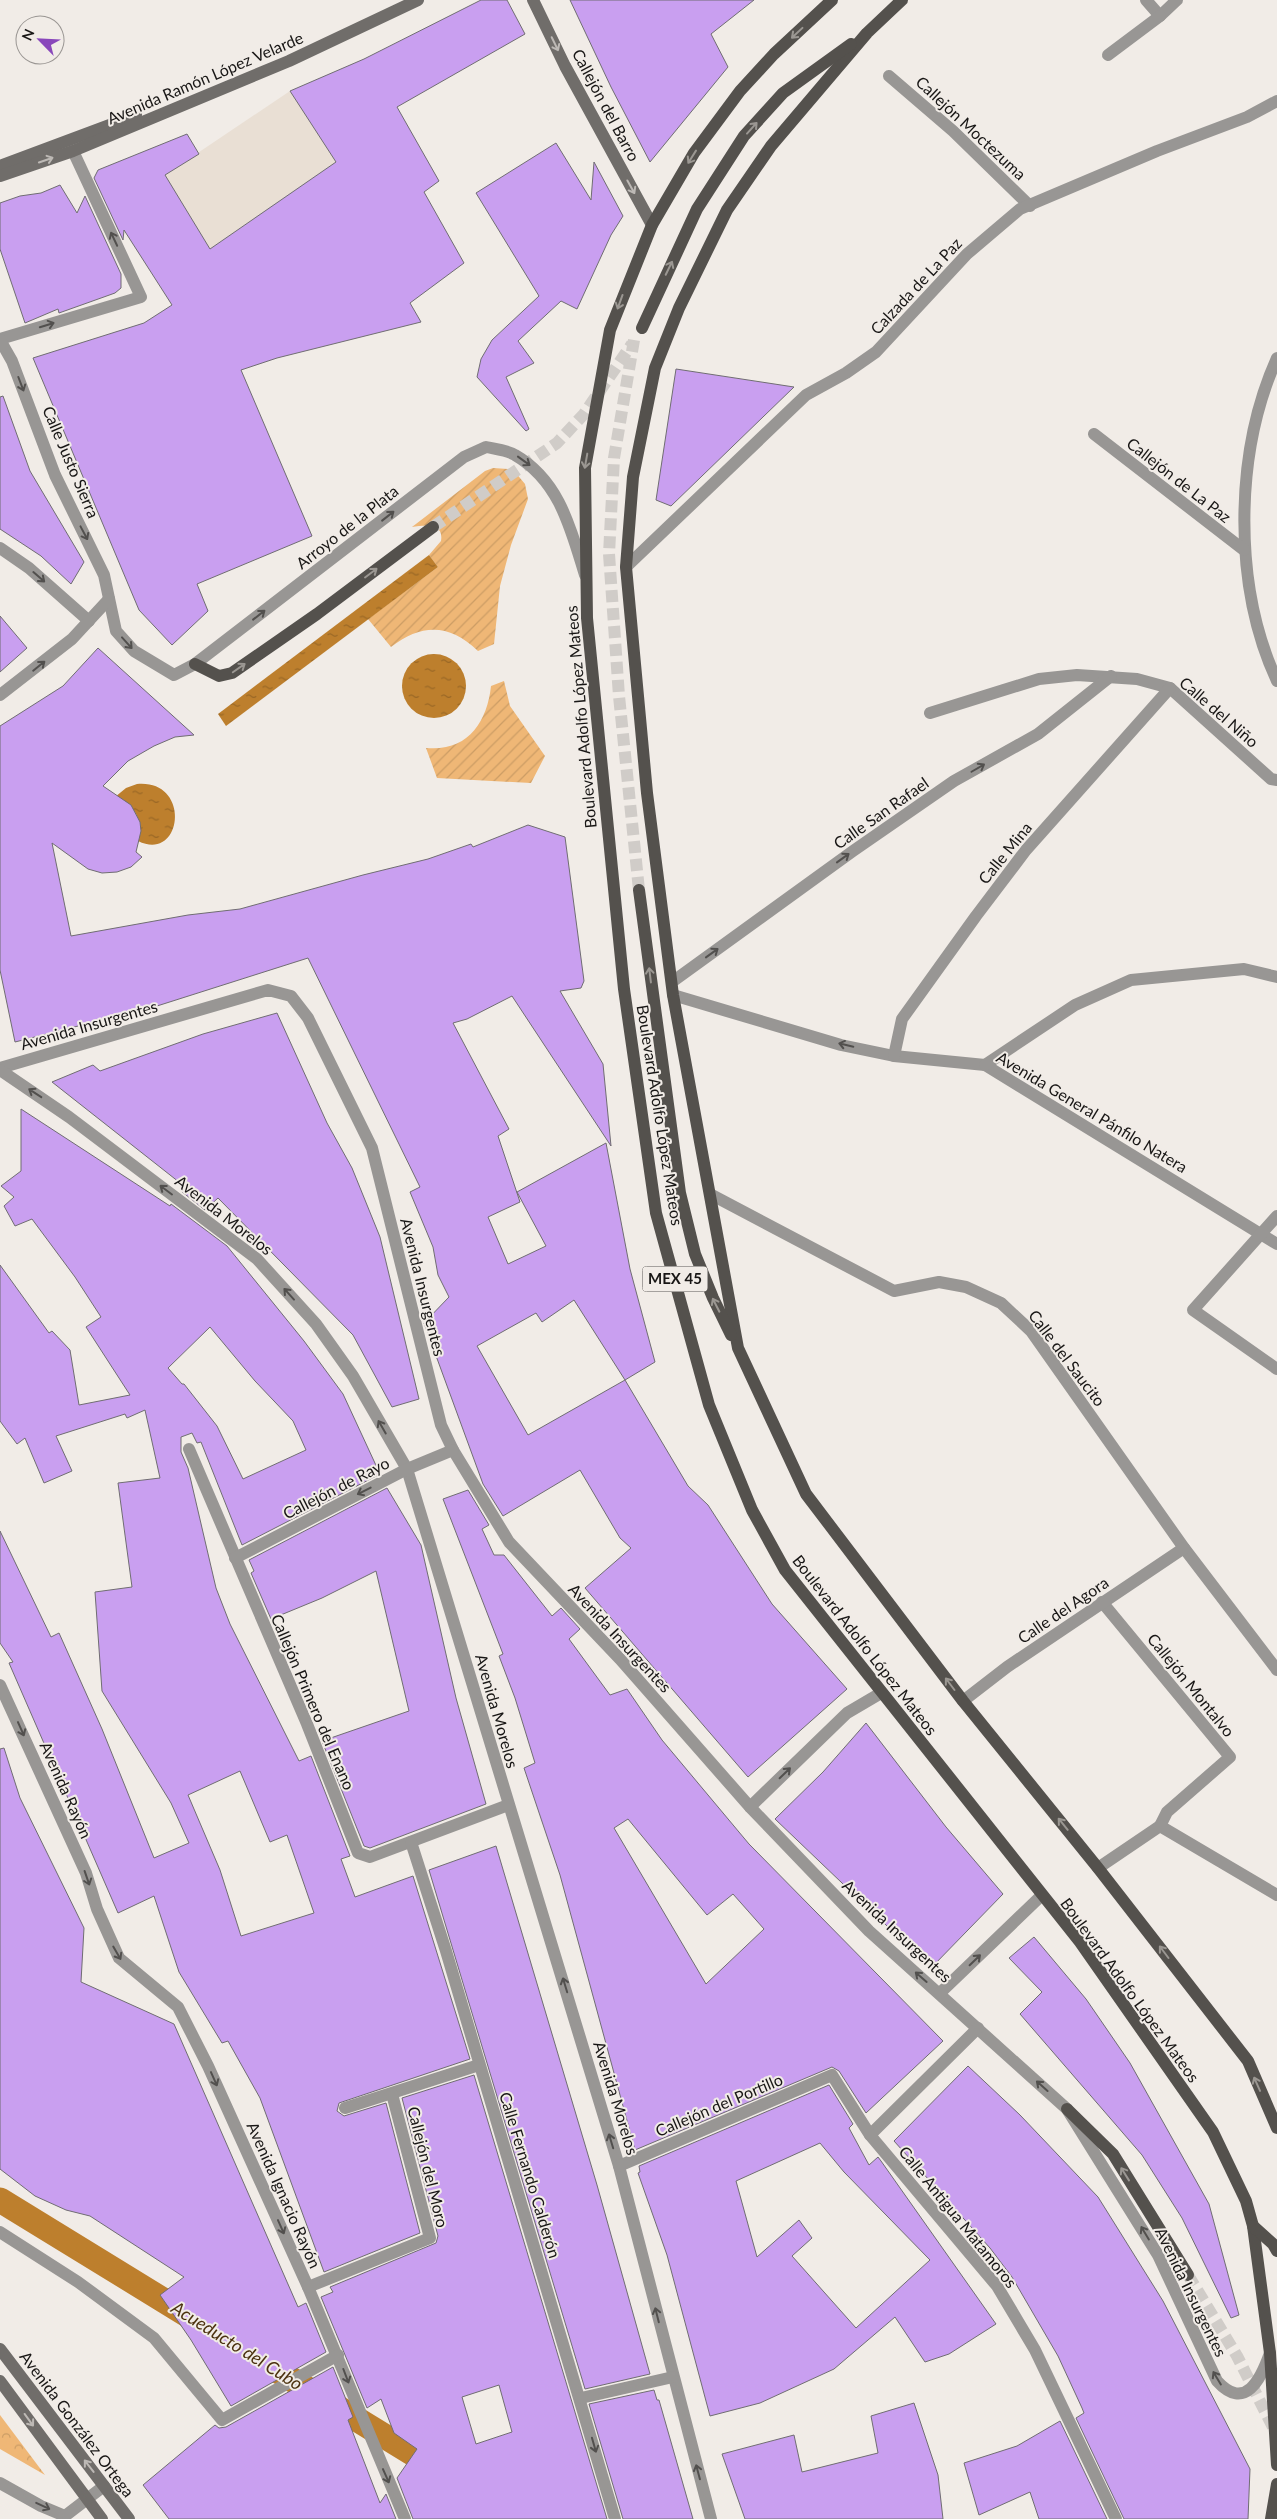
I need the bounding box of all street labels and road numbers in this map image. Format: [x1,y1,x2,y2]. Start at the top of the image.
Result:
street label: Avenida Ramón López Velarde [104,28,306,128]
street label: Callejón del Barro [569,45,644,164]
street label: Callejón Moctezuma [912,72,1030,183]
street label: Calzada de La Paz [866,233,965,338]
street label: Calle Justo Sierra [39,403,104,521]
street label: Callejón de La Paz [1123,433,1235,526]
street label: Arroyo de la Plata [292,481,402,572]
street label: Boulevard Adolfo López Mateos [561,605,600,829]
street label: Calle del Niño [1176,672,1263,751]
street label: Calle San Rafael [829,773,932,852]
street label: Calle Mina [974,818,1035,887]
street label: Avenida Insurgentes [18,996,160,1053]
street label: Boulevard Adolfo López Mateos [634,1003,687,1227]
street label: Avenida General Pánfilo Natera [993,1047,1191,1176]
street label: Avenida Morelos [172,1171,277,1258]
street label: Avenida Insurgentes [397,1216,450,1358]
road number: MEX 45 [642,1266,708,1292]
street label: Calle del Saucito [1025,1306,1110,1410]
street label: Callejón de Rayo [279,1453,392,1523]
street label: Boulevard Adolfo López Mateos [789,1551,942,1739]
street label: Calle del Agora [1014,1572,1112,1647]
street label: Avenida Insurgentes [565,1579,676,1696]
street label: Callejón Primero del Enano [268,1611,359,1793]
street label: Callejón Montalvo [1144,1629,1239,1740]
street label: Avenida Morelos [472,1652,523,1770]
street label: Avenida Rayón [37,1738,96,1841]
street label: Avenida Insurgentes [839,1875,956,1986]
street label: Boulevard Adolfo López Mateos [1057,1894,1204,2086]
street label: Avenida Morelos [590,2039,643,2157]
street label: Callejón del Portillo [652,2069,785,2140]
street label: Calle Fernando Calderón [496,2090,565,2260]
street label: Callejón del Moro [404,2104,453,2229]
street label: Avenida Ignacio Rayón [244,2119,325,2271]
street label: Calle Antigua Matamoros [895,2142,1021,2291]
street label: Avenida Insurgentes [1152,2224,1231,2360]
street label: Avenida González Ortega [16,2347,138,2500]

